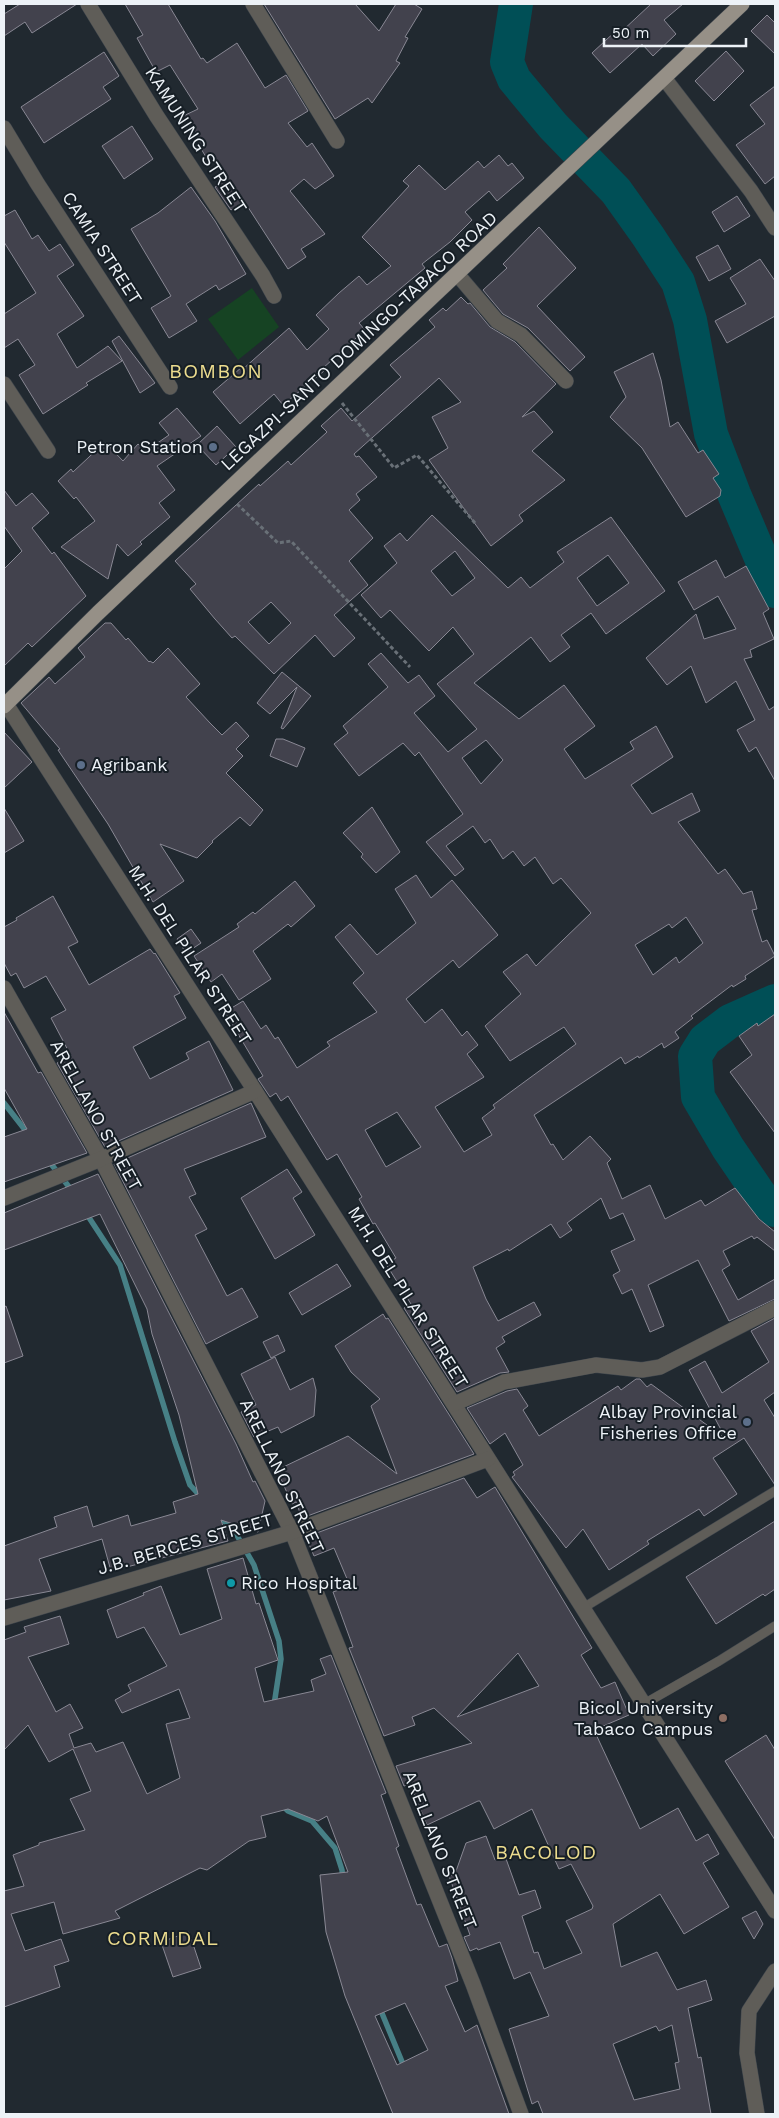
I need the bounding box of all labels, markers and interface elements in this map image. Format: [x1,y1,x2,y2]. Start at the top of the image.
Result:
scale bar [604,15,746,47]
text: 50 m [612,24,649,42]
street label: KAMUNING STREET [141,63,252,217]
street label: CAMIA STREET [58,188,147,308]
street label: LEGAZPI-SANTO DOMINGO-TABACO ROAD [216,207,501,475]
district label: BOMBON [169,359,263,383]
place label: Petron Station [76,436,203,457]
marker: Petron Station [207,441,219,453]
place label: Agribank [91,754,167,775]
marker: Agribank [75,759,87,771]
street label: M.H. DEL PILAR STREET [124,861,256,1049]
street label: ARELLANO STREET [46,1036,147,1194]
street label: M.H. DEL PILAR STREET [344,1202,473,1391]
street label: ARELLANO STREET [236,1395,329,1557]
place label: Albay Provincial Fisheries Office [599,1401,737,1443]
marker: Albay Provincial Fisheries Office [741,1416,753,1428]
street label: J.B. BERCES STREET [95,1508,275,1579]
place label: Rico Hospital [241,1572,358,1593]
marker: Rico Hospital [225,1577,237,1589]
place label: Bicol University Tabaco Campus [574,1697,714,1739]
marker: Bicol University Tabaco Campus [717,1712,729,1724]
street label: ARELLANO STREET [399,1767,482,1932]
district label: BACOLOD [495,1840,597,1864]
district label: CORMIDAL [107,1926,219,1950]

